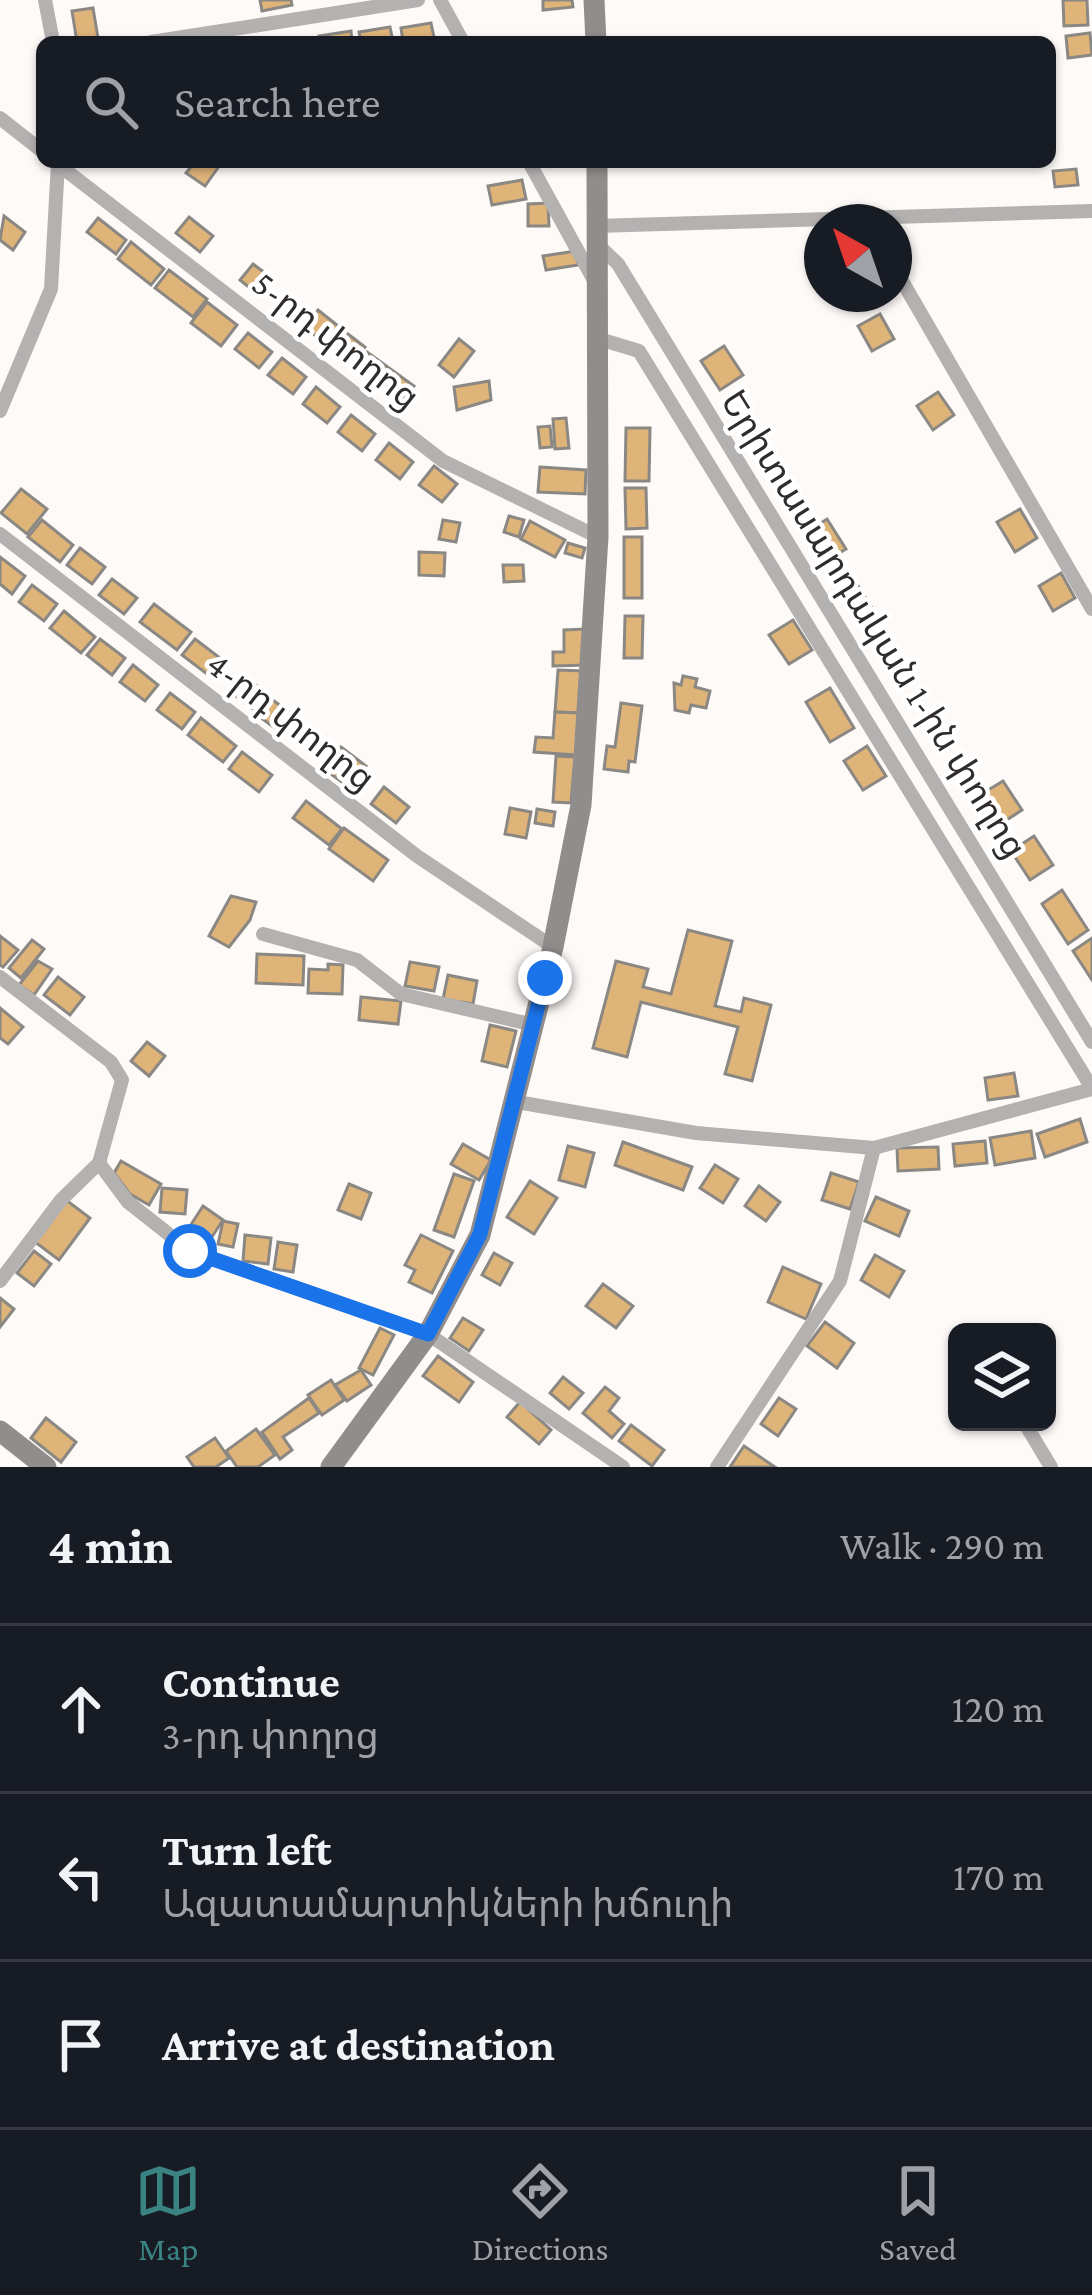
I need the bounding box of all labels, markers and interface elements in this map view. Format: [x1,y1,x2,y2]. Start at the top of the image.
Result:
search box [36,36,1056,168]
icon: search [78,69,144,135]
text: Search here [174,77,381,127]
north arrow [804,204,912,312]
street label: 5-րդ փողոց [245,263,427,417]
street label: Երիտասարդական 1-ին փողոց [713,383,1035,865]
street label: 4-րդ փողոց [199,643,383,799]
route end [518,951,572,1005]
route start [163,1224,217,1278]
map controls [948,1323,1056,1431]
button: layers [948,1323,1056,1431]
text: 4 min [48,1517,173,1574]
text: Walk · 290 m [840,1524,1044,1567]
text: Continue [162,1657,340,1707]
icon: ahead [48,1676,114,1742]
text: 120 m [952,1687,1044,1730]
text: 3-րդ փողոց [162,1714,379,1757]
text: Turn left [162,1825,331,1875]
icon: left [48,1844,114,1910]
text: 170 m [953,1855,1044,1898]
text: Ազատամարտիկների խճուղի [162,1882,733,1925]
icon: arrive [48,2012,114,2078]
text: Arrive at destination [162,2020,555,2070]
tab: Map [135,2158,201,2267]
tab: Directions [472,2158,609,2267]
tab: Saved [879,2158,957,2267]

